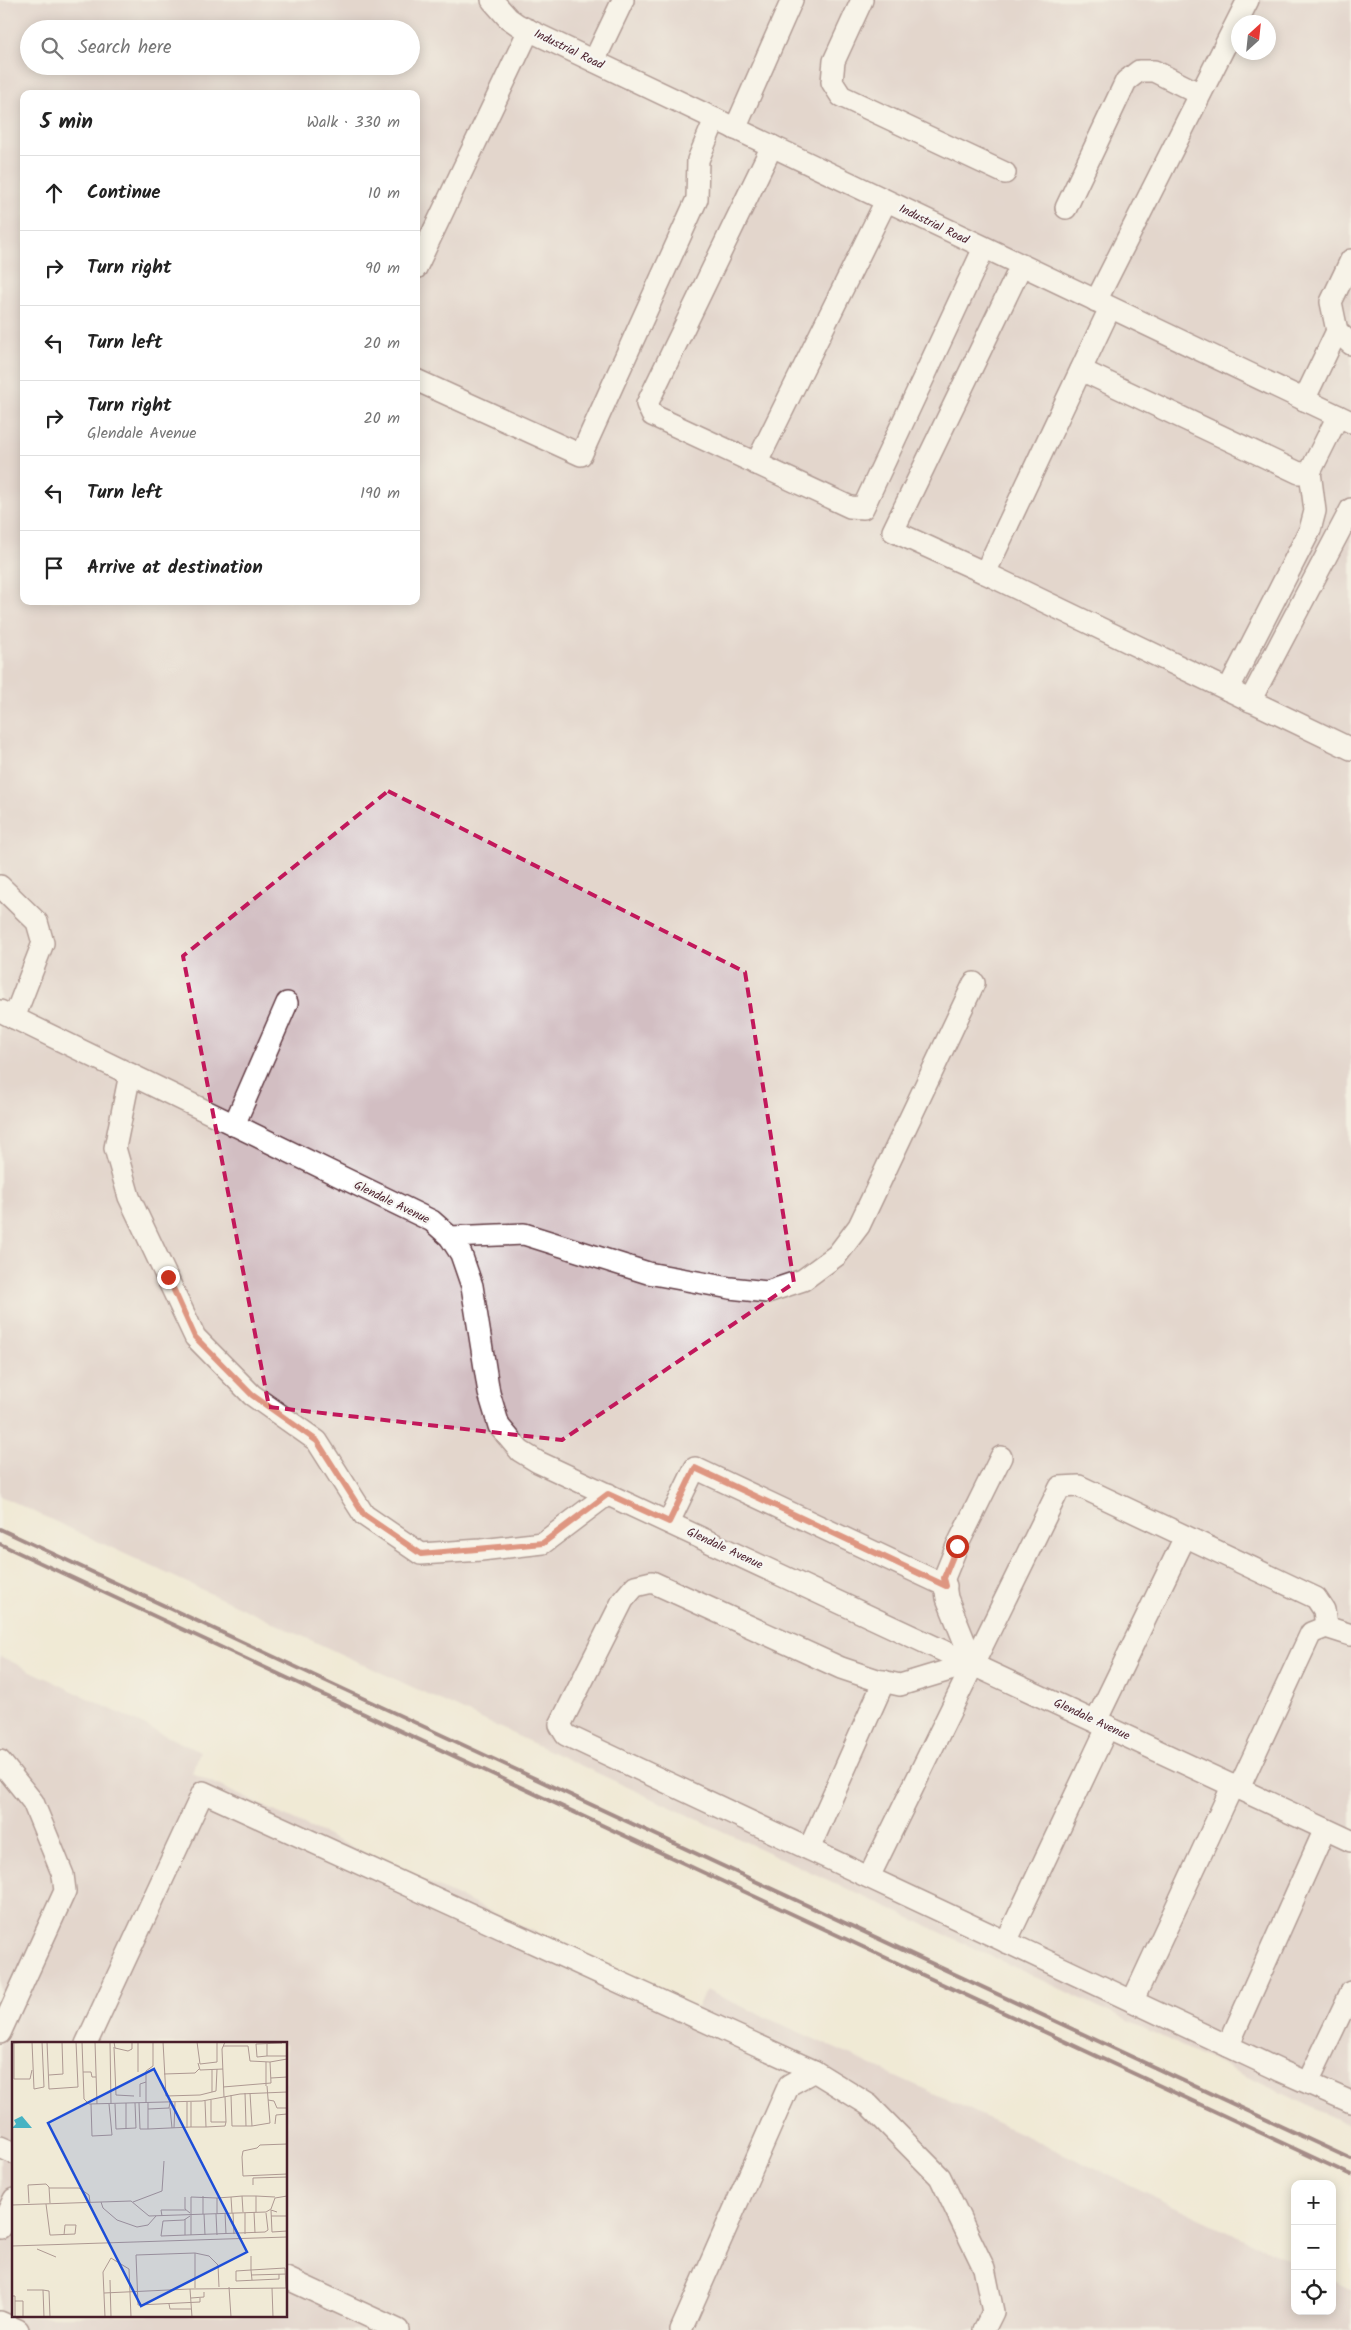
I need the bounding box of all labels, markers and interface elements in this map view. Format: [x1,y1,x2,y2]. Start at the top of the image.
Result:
north arrow [1231,15,1276,60]
search box [20,20,420,75]
street label: Industrial Road [531,24,608,75]
text: Search here [78,33,172,63]
icon: search [38,34,66,62]
text: 5 min [40,106,93,139]
text: Walk · 330 m [307,110,400,135]
text: Continue [87,178,160,208]
icon: ahead [40,179,68,207]
text: 10 m [368,181,400,206]
street label: Industrial Road [896,199,973,250]
text: Turn right [87,253,172,283]
icon: right [40,254,68,282]
text: 90 m [365,256,400,281]
text: Turn left [87,328,162,358]
icon: left [40,329,68,357]
text: 20 m [364,331,400,356]
text: Turn right [87,391,172,421]
icon: right [40,404,68,432]
text: 20 m [364,406,400,431]
text: Glendale Avenue [87,421,197,446]
text: Turn left [87,478,162,508]
icon: left [40,479,68,507]
text: 190 m [360,481,400,506]
text: Arrive at destination [87,553,263,583]
icon: arrive [40,554,68,582]
street label: Glendale Avenue [351,1176,433,1229]
route end [157,1266,180,1289]
street label: Glendale Avenue [684,1522,767,1575]
route start [946,1535,969,1558]
street label: Glendale Avenue [1051,1693,1134,1746]
inset map [12,2042,288,2318]
map controls [1291,2180,1336,2315]
button: + [1291,2180,1336,2225]
button: − [1291,2225,1336,2270]
button: locate [1291,2270,1336,2315]

